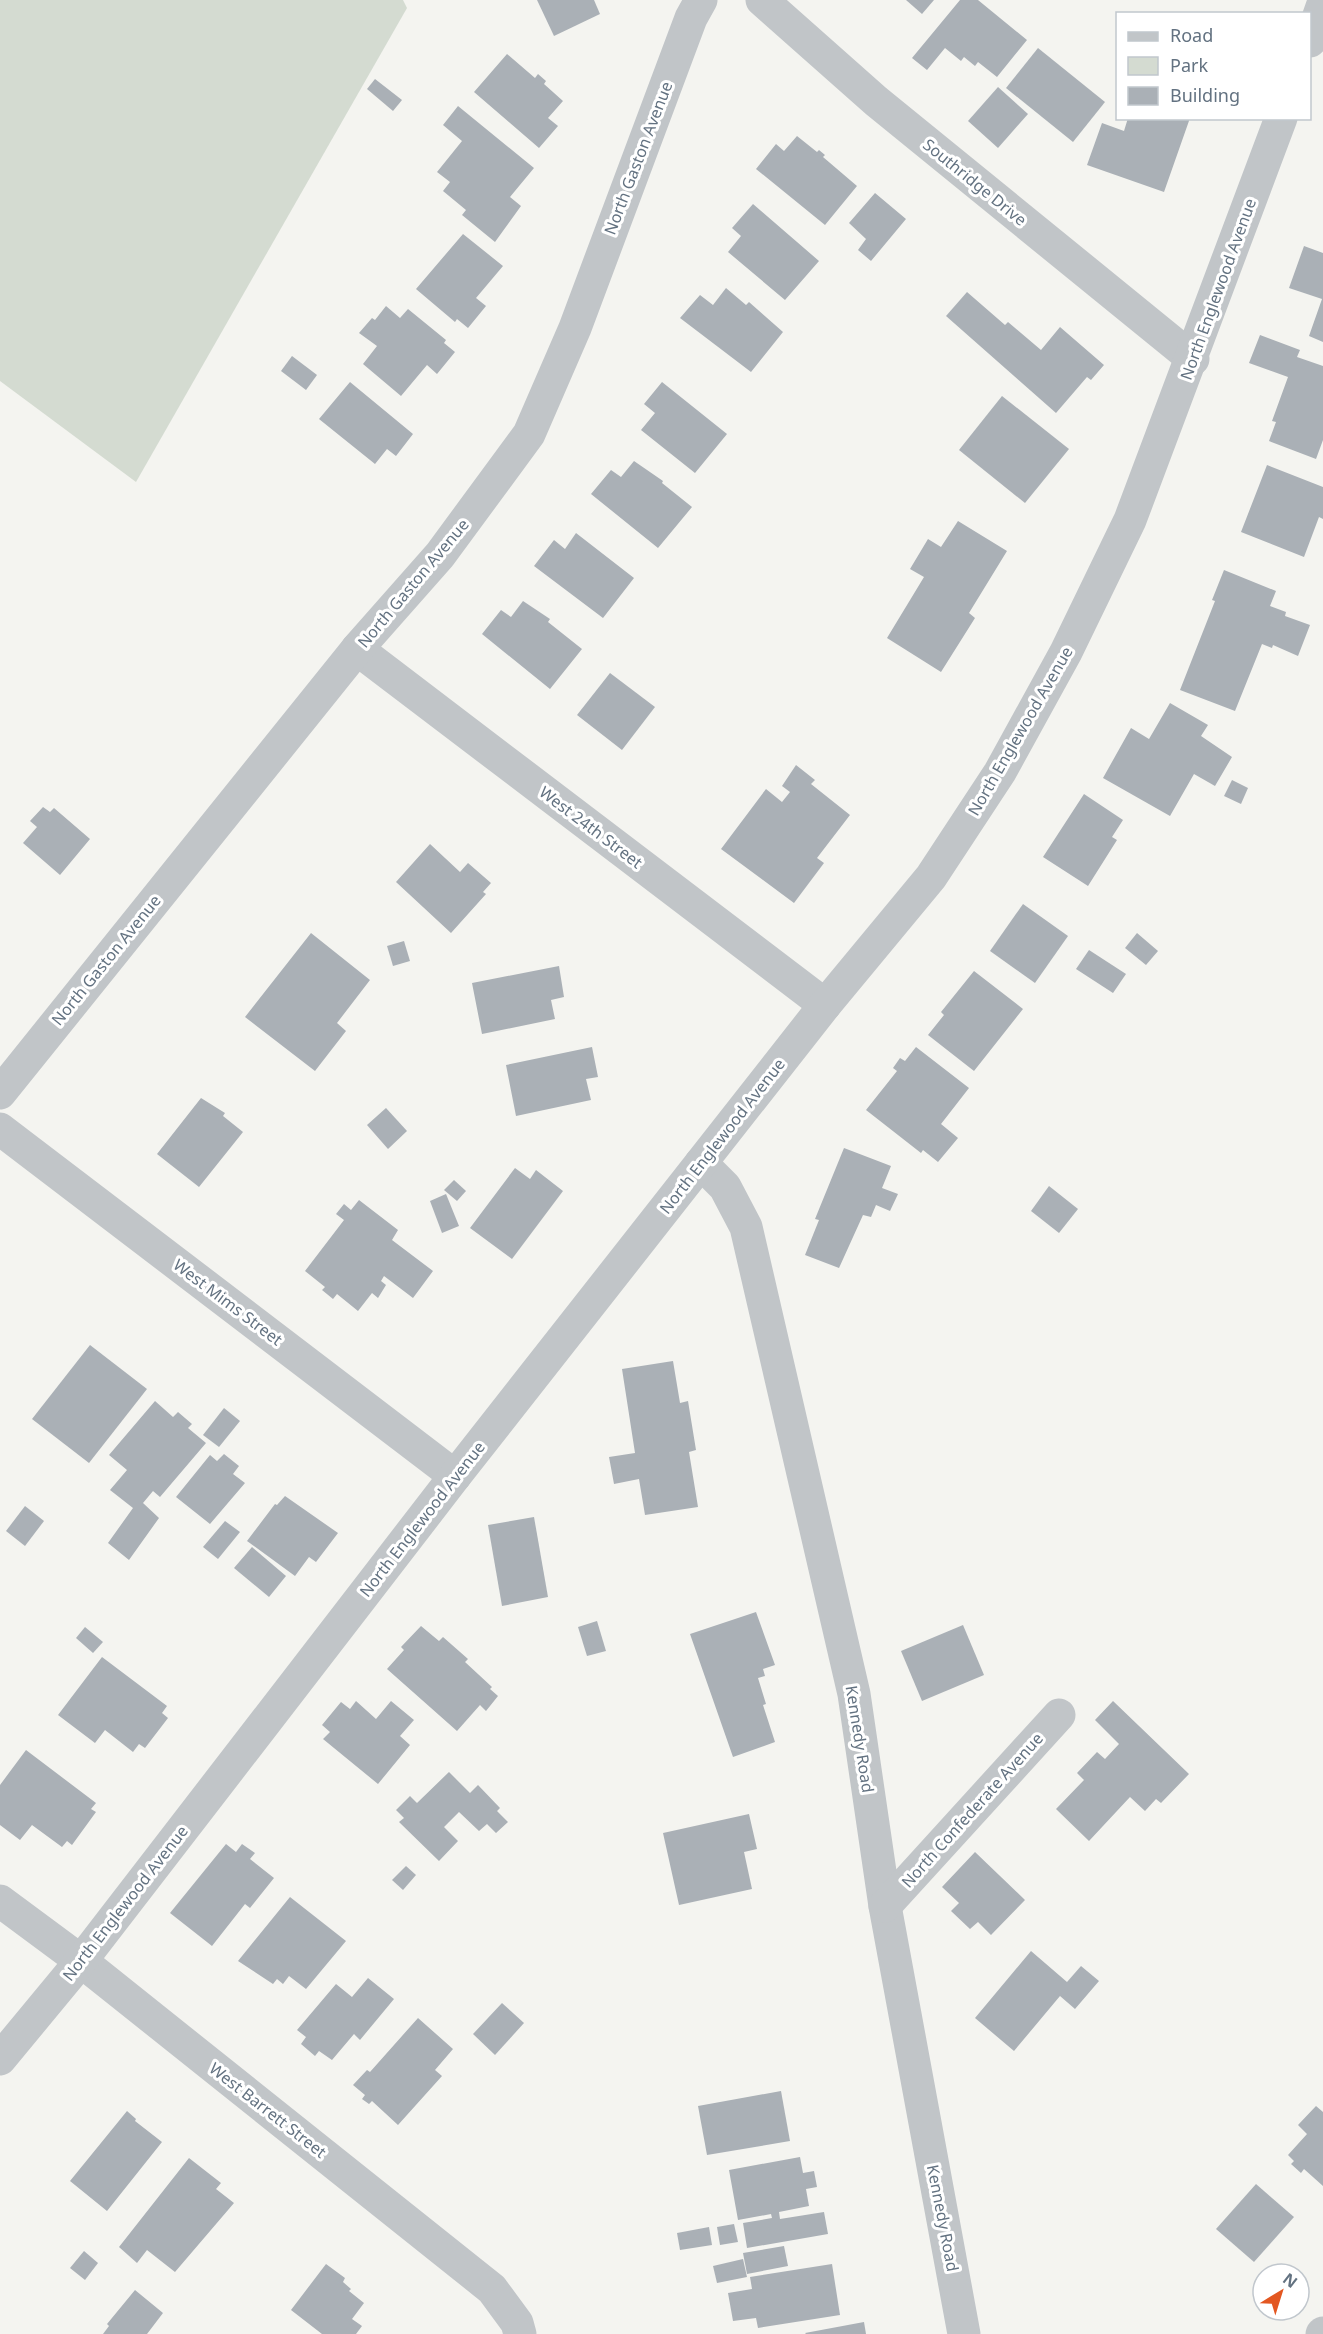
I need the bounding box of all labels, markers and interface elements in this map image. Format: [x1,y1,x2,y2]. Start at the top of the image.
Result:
legend [1116,12,1311,120]
text: Road [1170,23,1213,47]
text: Park [1170,53,1208,77]
street label: North Gaston Avenue [599,78,677,238]
text: Building [1170,83,1240,107]
street label: Southridge Drive [919,133,1031,231]
street label: North Englewood Avenue [1175,195,1261,383]
street label: North Gaston Avenue [352,514,474,652]
street label: North Englewood Avenue [963,642,1077,820]
street label: West 24th Street [535,781,647,873]
street label: North Gaston Avenue [46,890,166,1030]
street label: North Englewood Avenue [654,1054,790,1218]
street label: West Mims Street [169,1254,287,1350]
street label: North Englewood Avenue [354,1437,490,1601]
street label: Kennedy Road [841,1684,879,1794]
street label: North Confederate Avenue [896,1728,1048,1892]
street label: North Englewood Avenue [57,1821,193,1985]
street label: West Barrett Street [205,2057,331,2163]
street label: Kennedy Road [922,2163,964,2273]
north arrow [1251,2262,1311,2322]
text: N [1278,2268,1302,2293]

